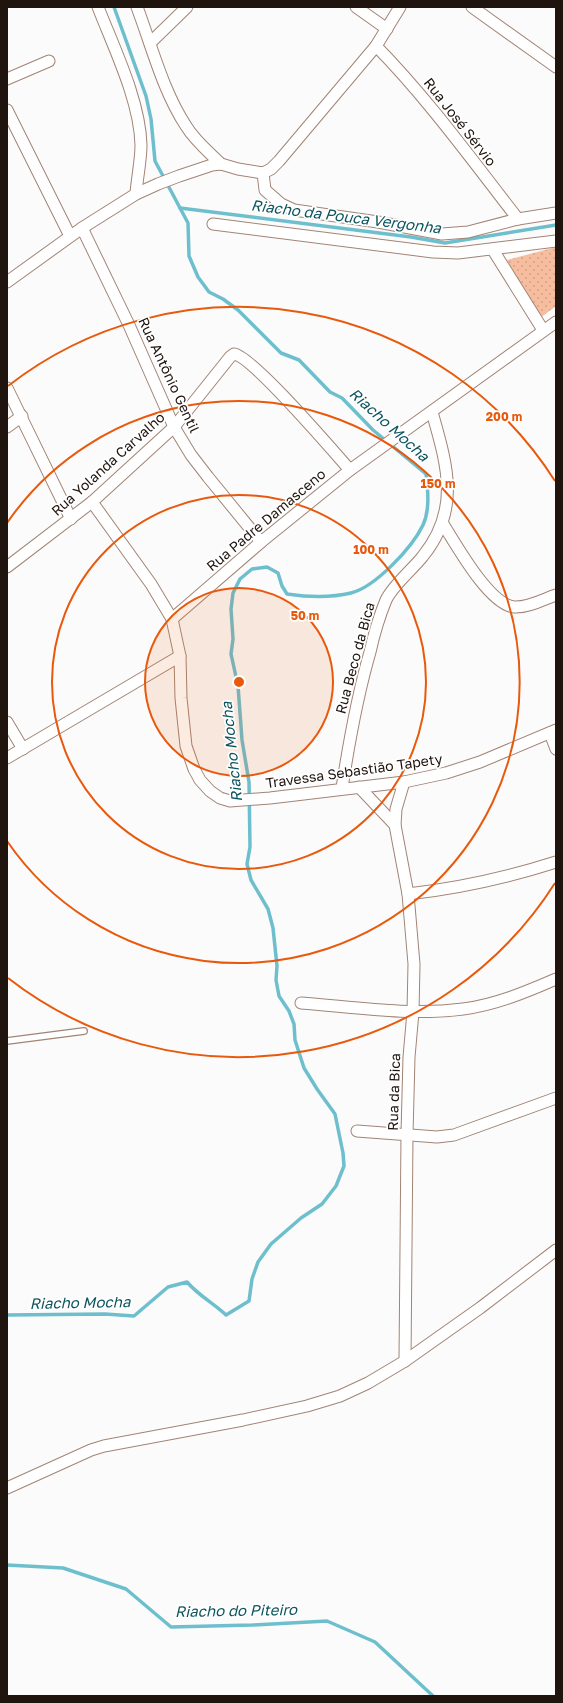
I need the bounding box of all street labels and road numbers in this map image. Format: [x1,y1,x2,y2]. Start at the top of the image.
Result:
street label: Rua José Sérvio [421,74,500,169]
street label: Rua Antônio Gentil [135,314,204,435]
street label: Rua Yolanda Carvalho [48,408,168,519]
street label: Rua Padre Damasceno [203,465,329,574]
street label: Rua Beco da Bica [331,600,378,716]
street label: Travessa Sebastião Tapety [264,750,444,791]
street label: Rua da Bica [384,1053,403,1131]

